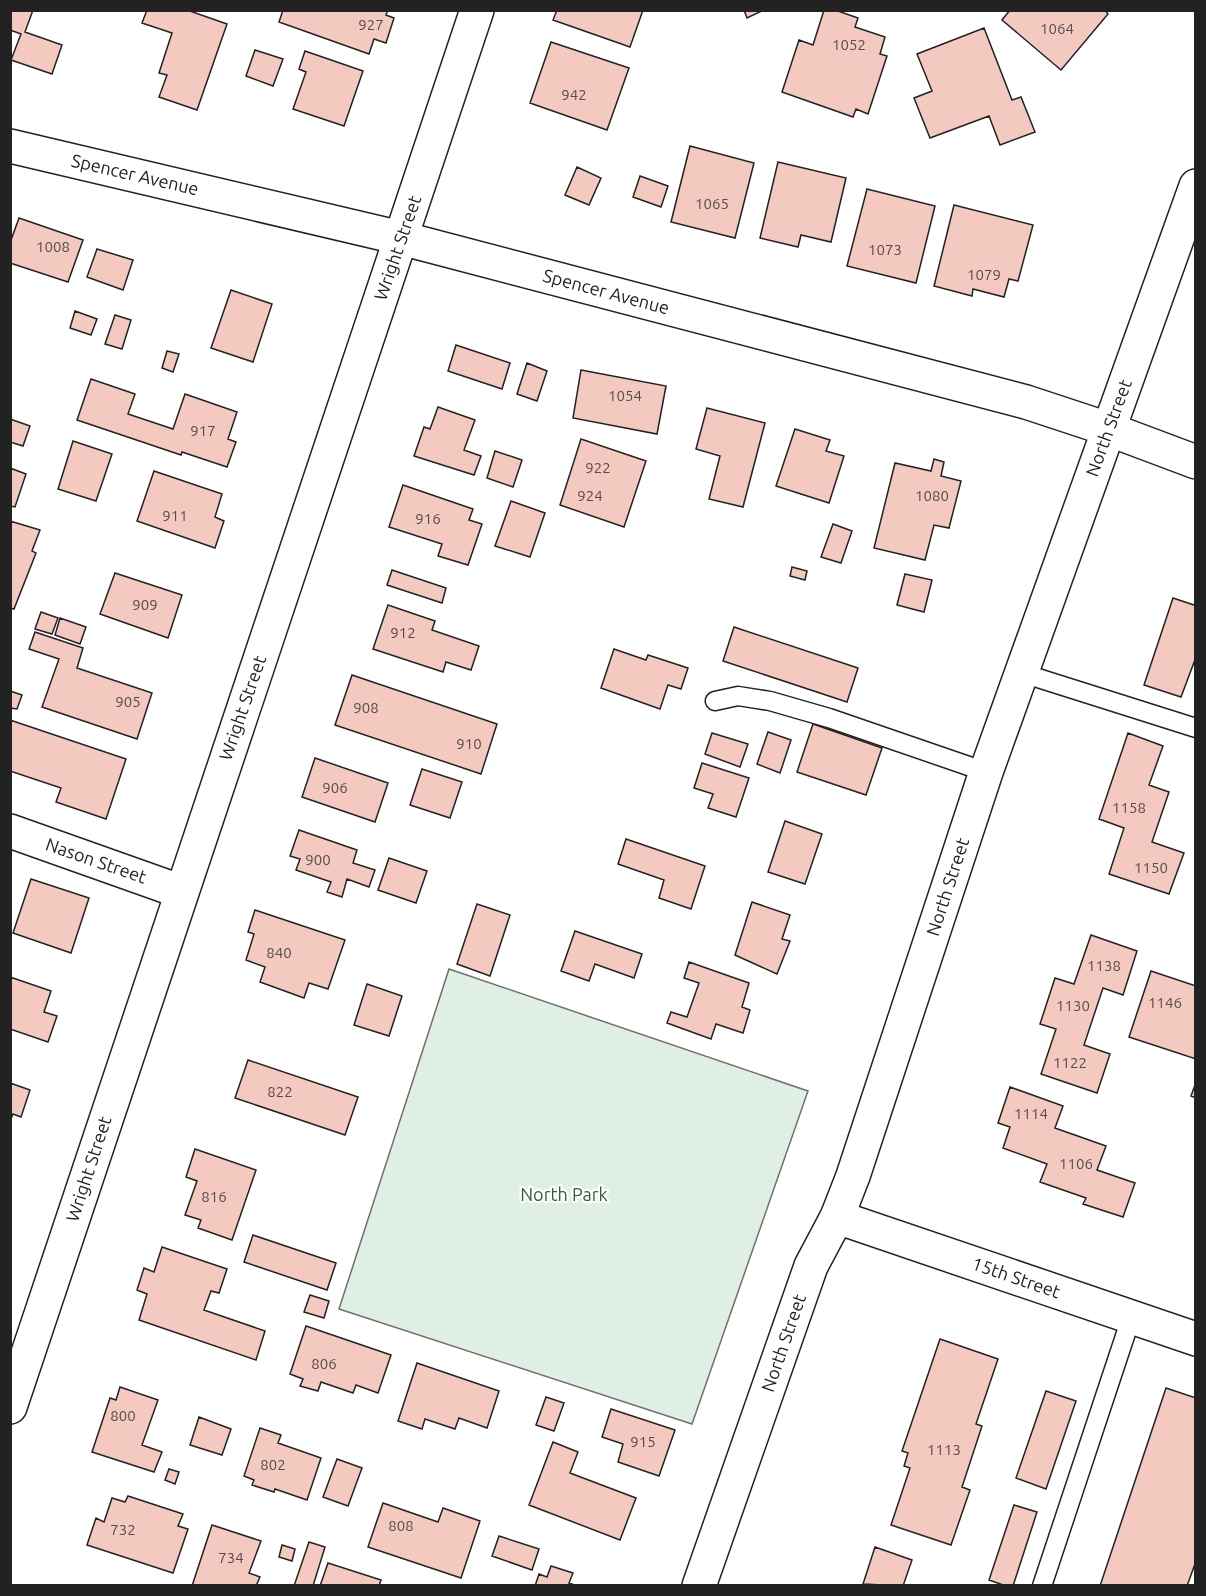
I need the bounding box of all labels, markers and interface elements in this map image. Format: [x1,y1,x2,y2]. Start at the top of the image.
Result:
house number: 927 [358,16,384,33]
house number: 1064 [1040,20,1074,37]
house number: 1052 [832,36,866,53]
house number: 942 [561,86,587,103]
street label: Spencer Avenue [70,150,201,198]
street label: Wright Street [370,193,424,303]
house number: 1065 [695,195,729,212]
house number: 1008 [36,238,70,255]
house number: 1073 [868,241,902,258]
street label: Spencer Avenue [541,265,672,318]
house number: 1079 [967,266,1001,283]
street label: North Street [1081,376,1135,479]
house number: 1054 [608,387,642,404]
house number: 917 [190,422,216,439]
house number: 922 [585,459,611,476]
house number: 924 [577,487,603,504]
house number: 1080 [915,487,949,504]
house number: 911 [162,507,188,524]
house number: 916 [415,510,441,527]
house number: 909 [132,596,158,613]
house number: 912 [390,624,416,641]
street label: Wright Street [215,653,269,763]
house number: 905 [115,693,141,710]
house number: 908 [353,699,379,716]
house number: 910 [456,735,482,752]
house number: 906 [322,779,348,796]
house number: 1158 [1112,799,1146,816]
street label: Nason Street [43,833,149,887]
street label: North Street [922,835,972,938]
house number: 900 [305,851,331,868]
house number: 1150 [1134,859,1168,876]
house number: 840 [266,944,292,961]
house number: 1138 [1087,957,1121,974]
house number: 1146 [1148,994,1182,1011]
house number: 1130 [1056,997,1090,1014]
house number: 1122 [1053,1054,1087,1071]
house number: 822 [267,1083,293,1100]
house number: 1114 [1014,1105,1048,1122]
street label: Wright Street [62,1113,115,1224]
house number: 1106 [1059,1155,1093,1172]
park label: North Park [520,1184,608,1204]
house number: 816 [201,1188,227,1205]
street label: 15th Street [970,1253,1063,1301]
street label: North Street [757,1291,809,1394]
house number: 806 [311,1355,337,1372]
house number: 800 [110,1407,136,1424]
house number: 915 [630,1433,656,1450]
house number: 1113 [927,1441,961,1458]
house number: 802 [260,1456,286,1473]
house number: 808 [388,1517,414,1534]
house number: 732 [110,1521,136,1538]
house number: 734 [218,1549,244,1566]

